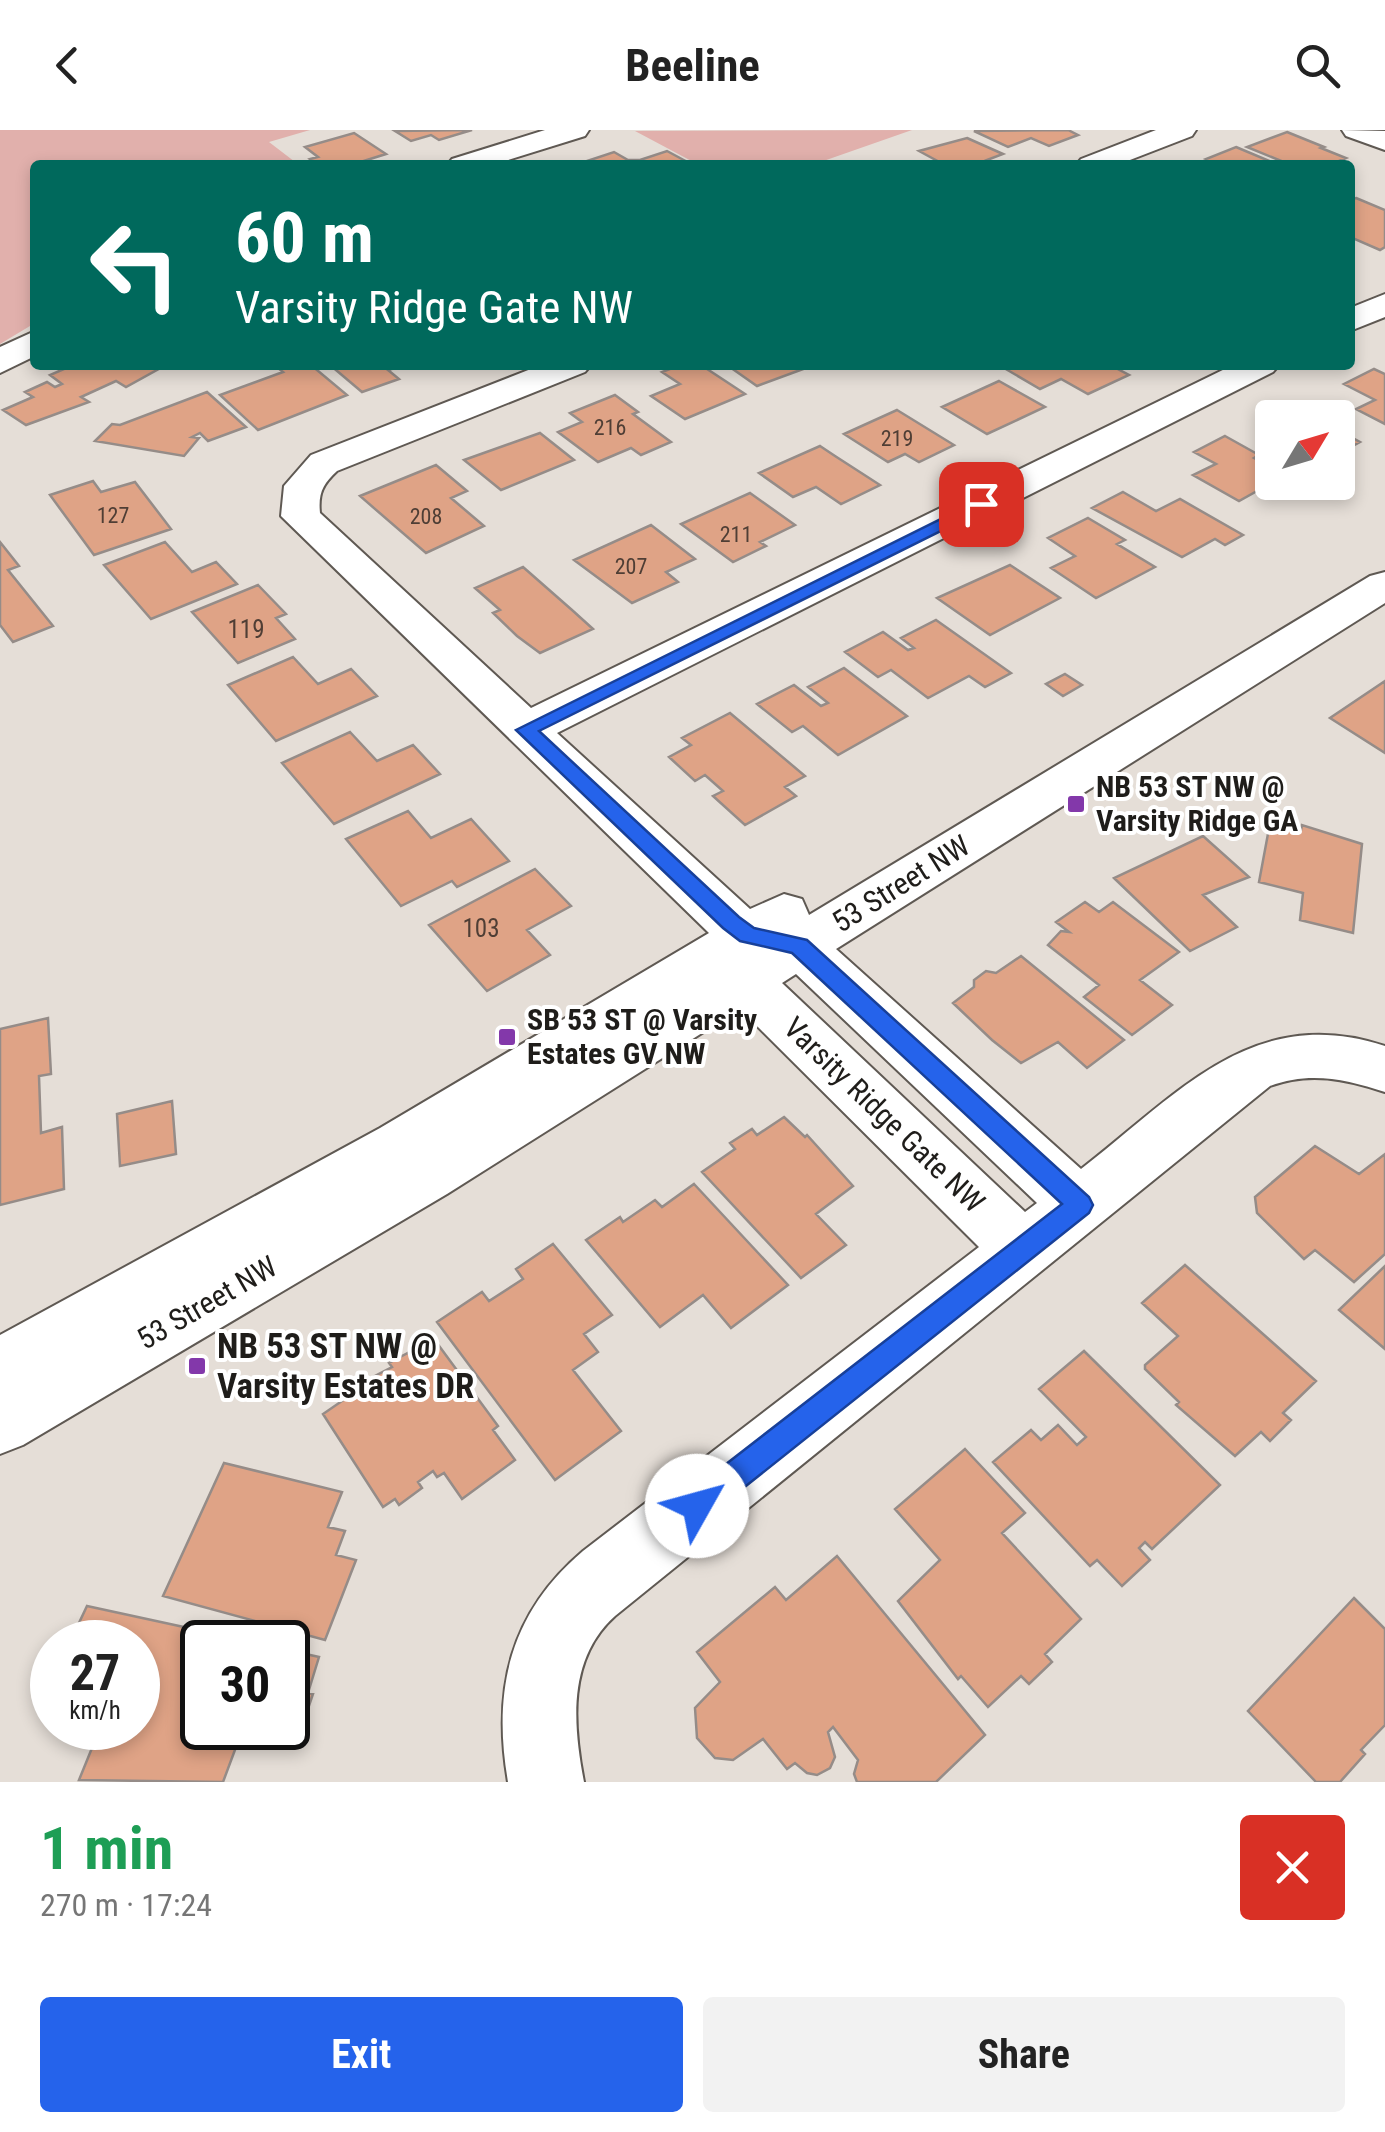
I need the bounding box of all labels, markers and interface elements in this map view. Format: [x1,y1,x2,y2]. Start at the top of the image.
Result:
icon: back [40,38,95,93]
icon: search [1290,38,1345,93]
text: Beeline [625,39,760,92]
text: 60 m [235,197,374,279]
icon: left [70,200,200,330]
text: Varsity Ridge Gate NW [235,281,633,334]
north arrow [1255,400,1355,500]
map controls [1255,400,1355,500]
house number: 216 [594,415,626,440]
house number: 219 [881,426,913,451]
pin [939,462,1024,547]
icon: arrive [954,477,1009,532]
house number: 127 [97,503,129,528]
house number: 208 [410,504,442,529]
house number: 211 [720,522,752,547]
house number: 207 [615,554,647,579]
house number: 119 [227,615,265,644]
place label: NB 53 ST NW @ Varsity Ridge GA [1096,769,1298,838]
marker: NB 53 ST NW @ Varsity Ridge GA [1065,793,1087,815]
street label: 53 Street NW [826,828,976,940]
house number: 103 [462,914,500,943]
place label: SB 53 ST @ Varsity Estates GV NW [527,1002,758,1071]
street label: Varsity Ridge Gate NW [777,1010,992,1219]
marker: SB 53 ST @ Varsity Estates GV NW [496,1026,518,1048]
street label: 53 Street NW [131,1249,283,1357]
place label: NB 53 ST NW @ Varsity Estates DR [217,1326,474,1407]
marker: NB 53 ST NW @ Varsity Estates DR [186,1355,208,1377]
position arrow [645,1454,749,1558]
speed limit sign: 30 [180,1620,310,1750]
text: 27 [70,1644,120,1702]
text: km/h [69,1696,121,1725]
text: 1 min [40,1813,173,1884]
button: close [1240,1815,1345,1920]
text: 270 m · 17:24 [40,1886,212,1924]
button: Exit [40,1997,683,2112]
button: Share [703,1997,1345,2112]

